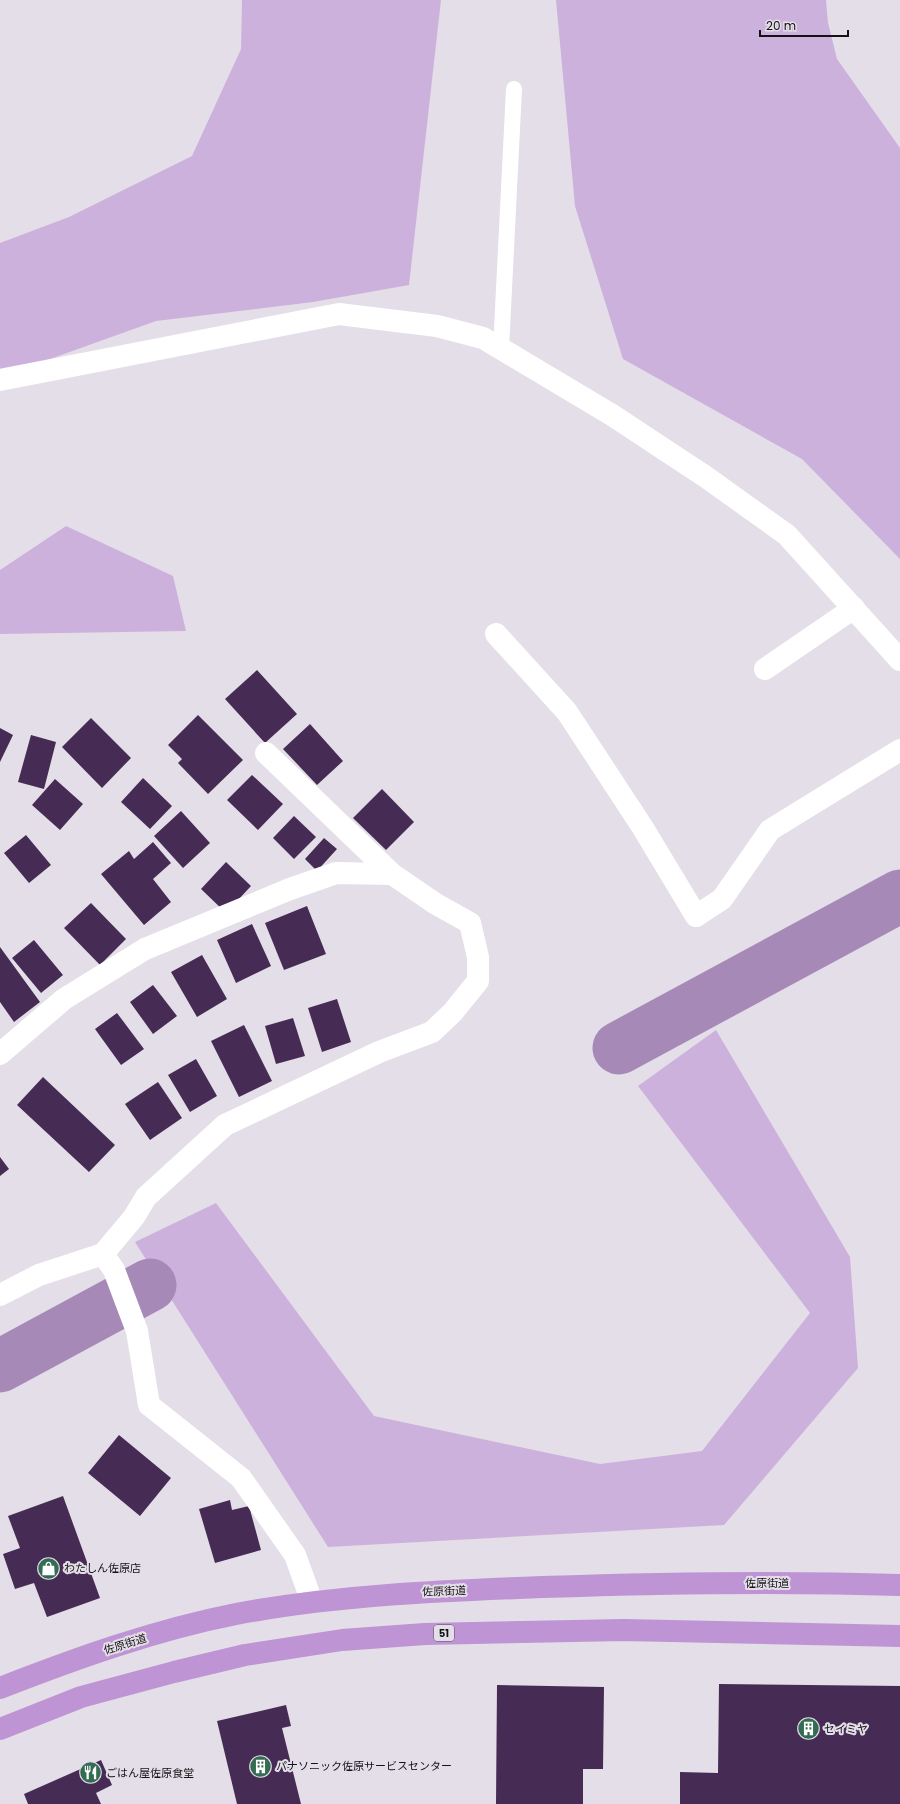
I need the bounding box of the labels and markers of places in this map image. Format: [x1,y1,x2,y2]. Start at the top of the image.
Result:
shop icon: わたしん佐原店 [36,1555,62,1581]
place label: わたしん佐原店 [64,1560,141,1576]
building icon: セイミヤ [796,1716,822,1742]
place label: セイミヤ [824,1721,868,1737]
building icon: パナソニック佐原サービスセンター [247,1753,273,1779]
place label: パナソニック佐原サービスセンター [276,1758,452,1774]
restaurant icon: ごはん屋佐原食堂 [77,1760,103,1786]
place label: ごはん屋佐原食堂 [106,1765,194,1781]

